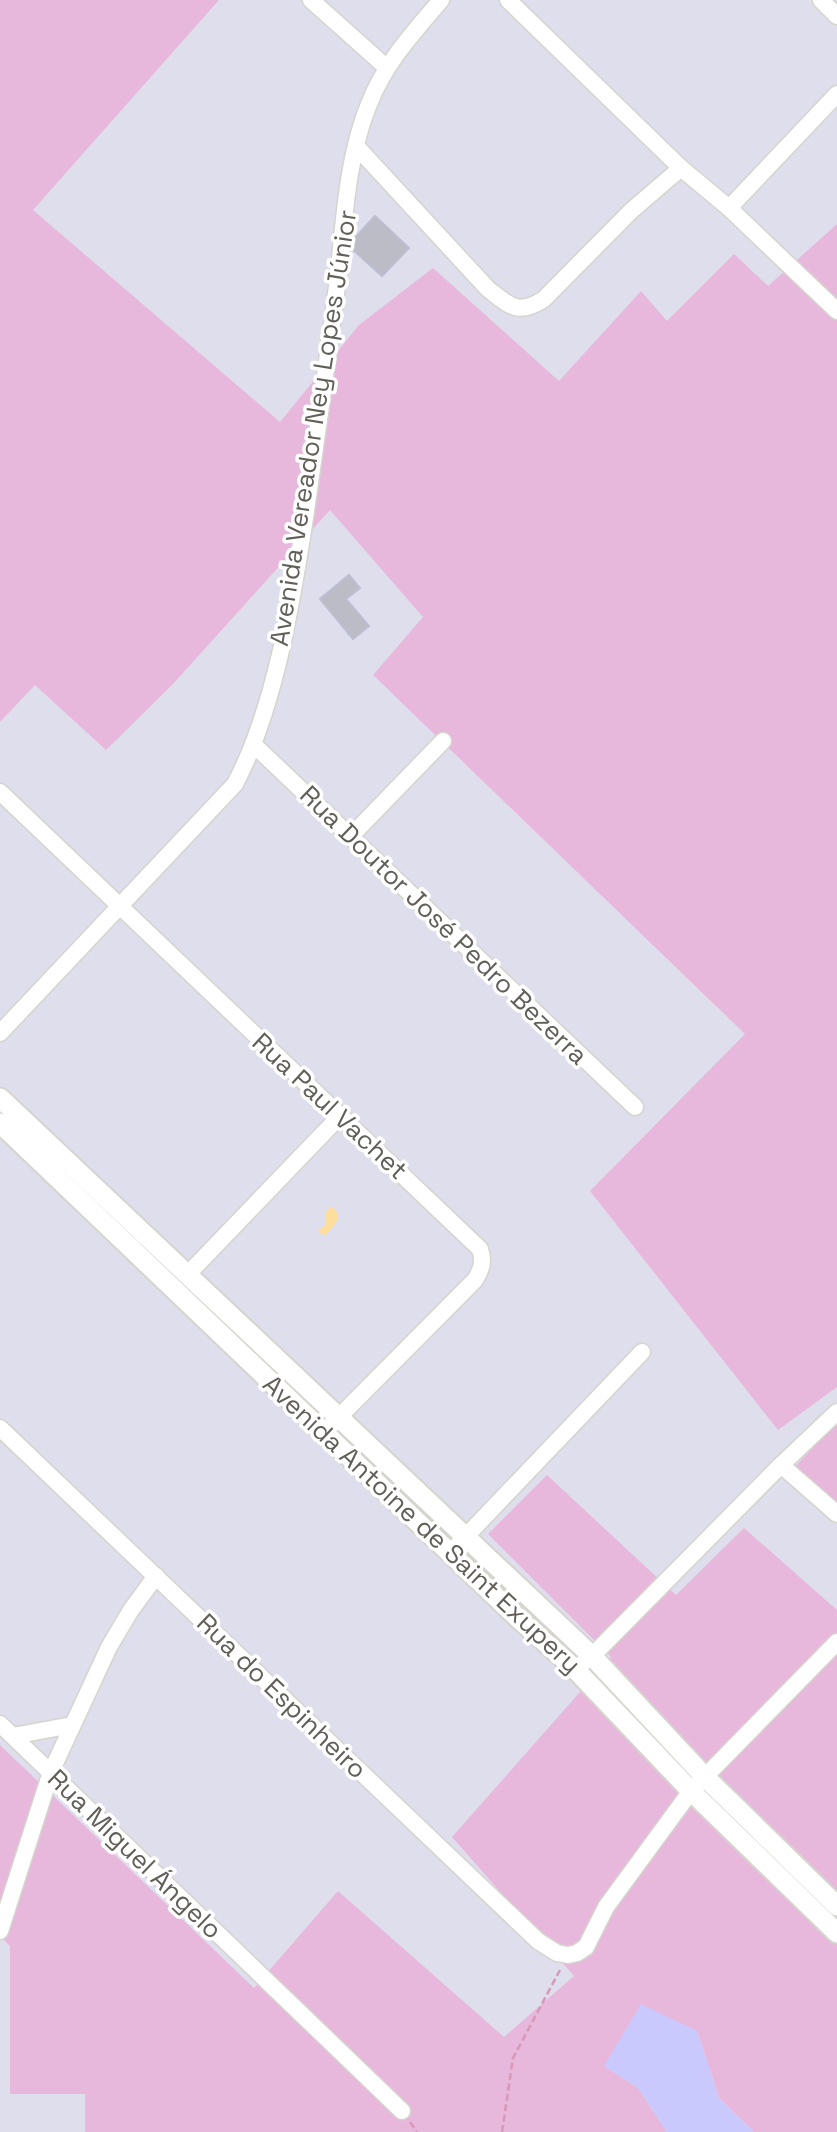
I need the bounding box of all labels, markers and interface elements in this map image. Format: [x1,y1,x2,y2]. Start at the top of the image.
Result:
street label: Avenida Vereador Ney Lopes Júnior [262,208,364,648]
street label: Rua Doutor José Pedro Bezerra [293,778,595,1072]
street label: Rua Paul Vachet [245,1025,415,1187]
street label: Avenida Antoine de Saint Exupery [256,1367,588,1681]
street label: Rua do Espinheiro [190,1606,374,1786]
street label: Rua Miguel Ángelo [40,1762,230,1946]

